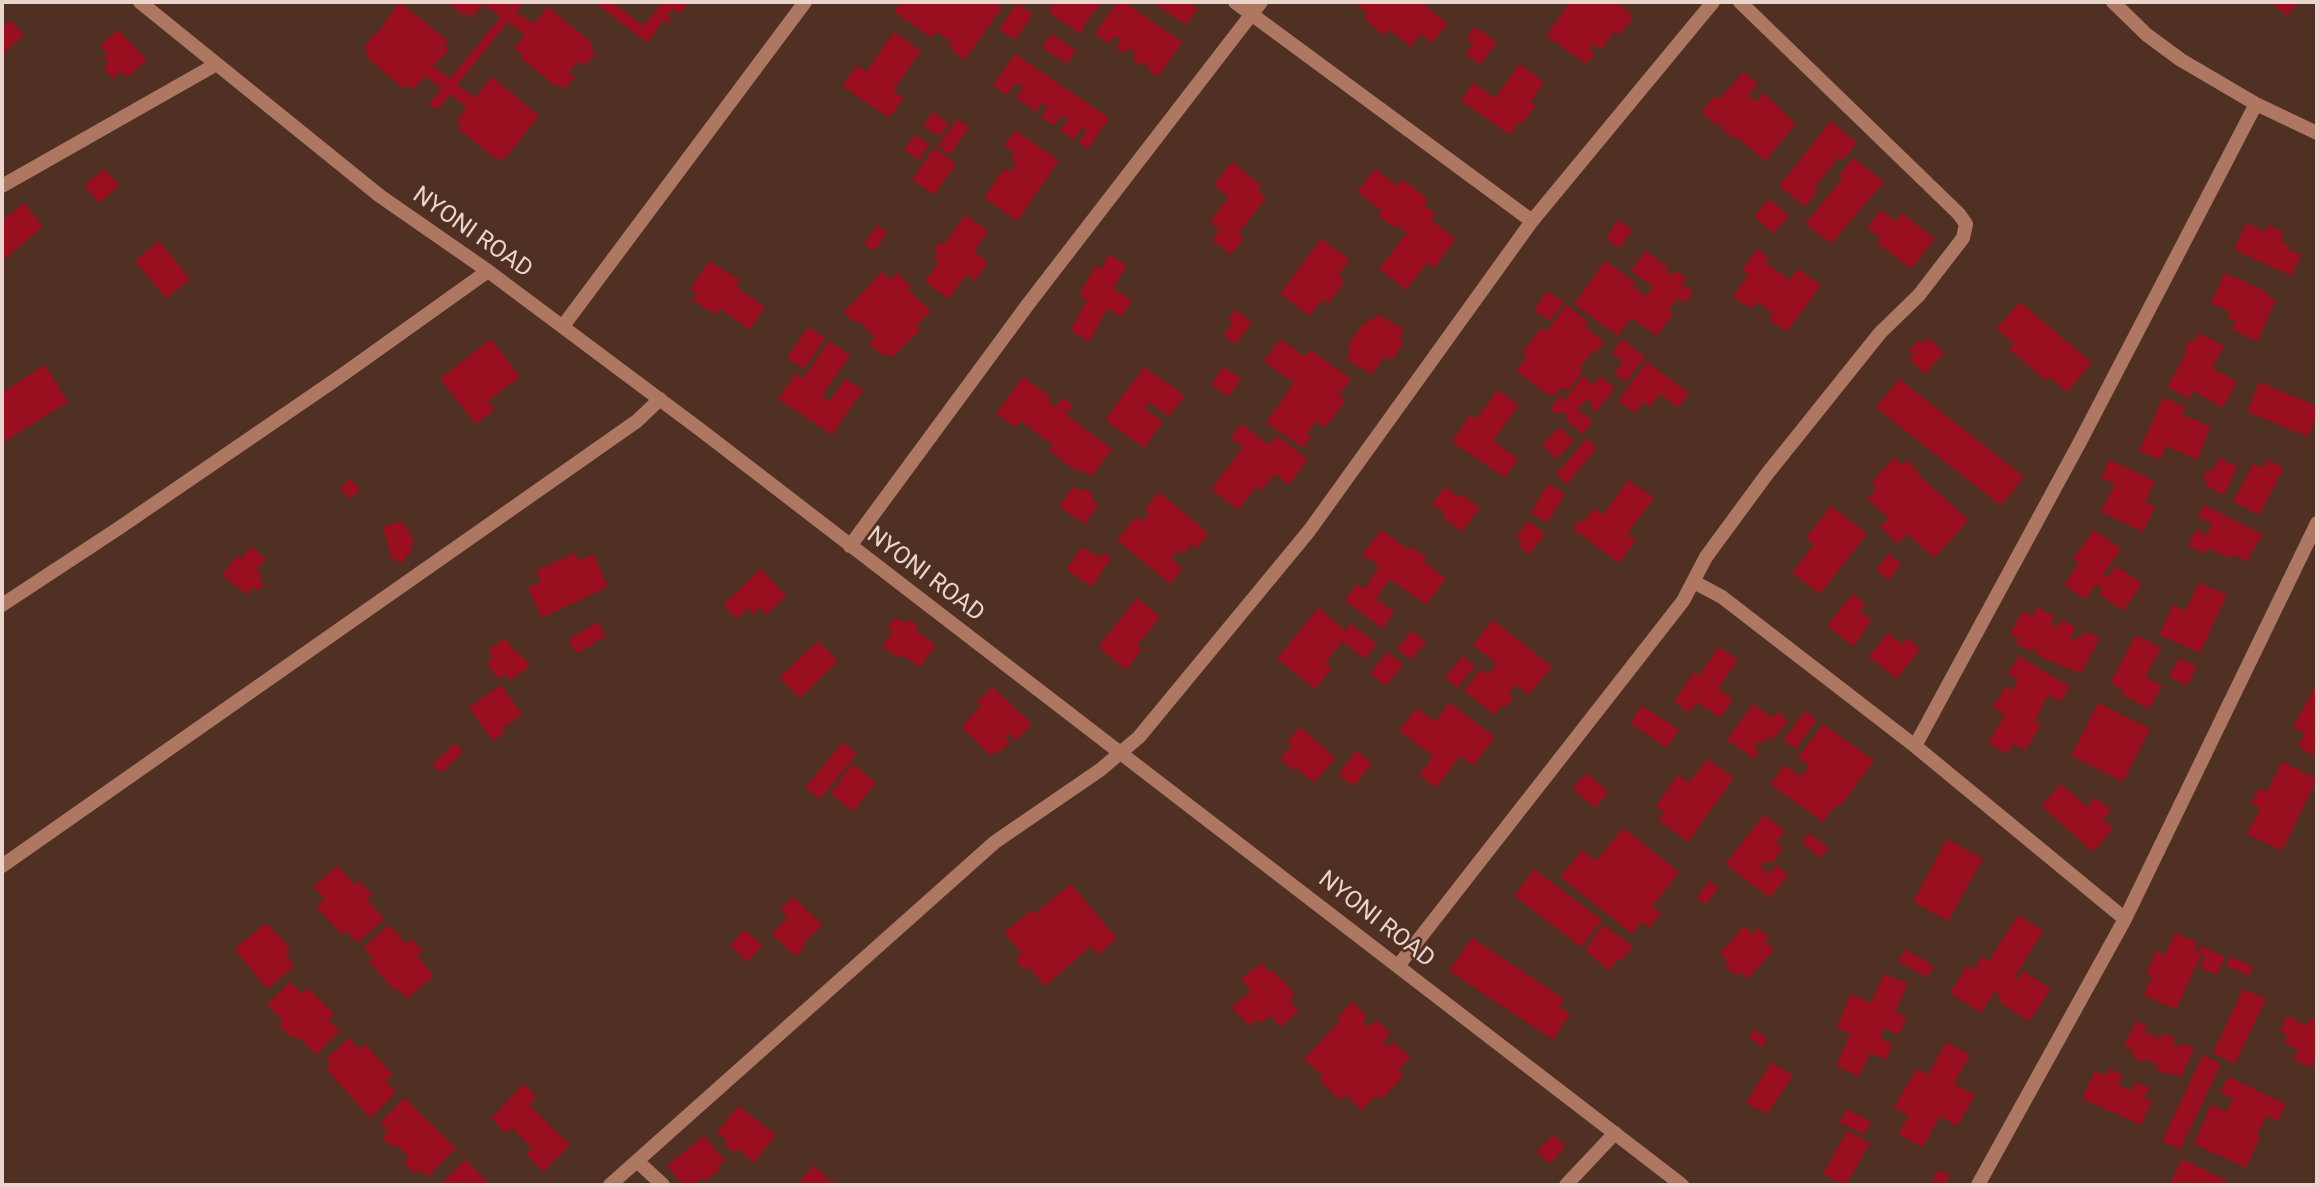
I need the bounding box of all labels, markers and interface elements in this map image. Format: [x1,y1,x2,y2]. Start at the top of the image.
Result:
street label: NYONI ROAD [407,181,537,285]
street label: NYONI ROAD [861,522,989,628]
street label: NYONI ROAD [1312,866,1440,974]

